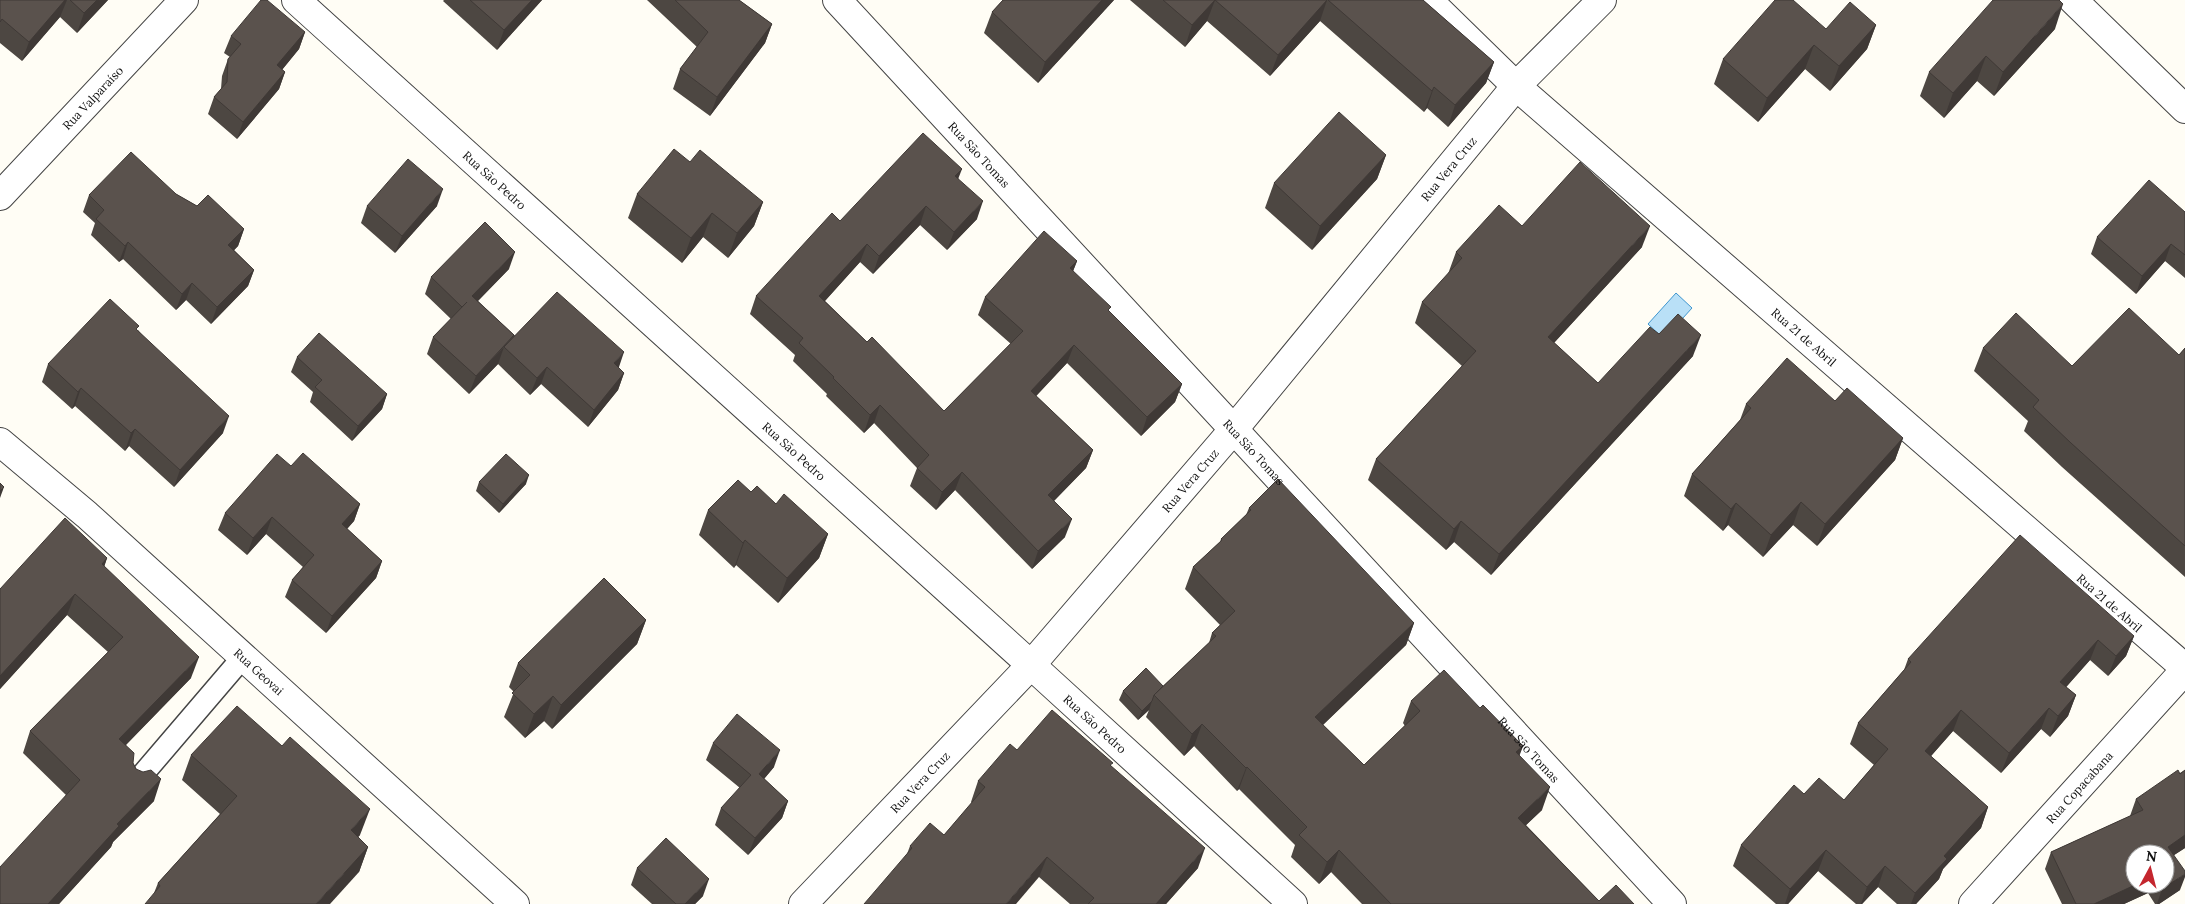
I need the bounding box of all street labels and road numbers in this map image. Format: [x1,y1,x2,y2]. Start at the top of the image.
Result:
street label: Rua Valparaíso [59,63,126,133]
street label: Rua São Tomas [946,118,1014,190]
street label: Rua Vera Cruz [1417,133,1479,204]
street label: Rua São Pedro [460,147,530,212]
street label: Rua 21 de Abril [1769,304,1840,369]
street label: Rua São Tomas [1220,416,1289,488]
street label: Rua São Pedro [760,418,829,483]
street label: Rua Vera Cruz [1158,445,1221,515]
street label: Rua 21 de Abril [2074,570,2145,635]
street label: Rua Geovai [231,645,287,698]
street label: Rua São Pedro [1060,691,1130,756]
street label: Rua São Tomas [1495,713,1563,786]
street label: Rua Vera Cruz [887,748,952,816]
street label: Rua Copacabana [2043,748,2116,826]

